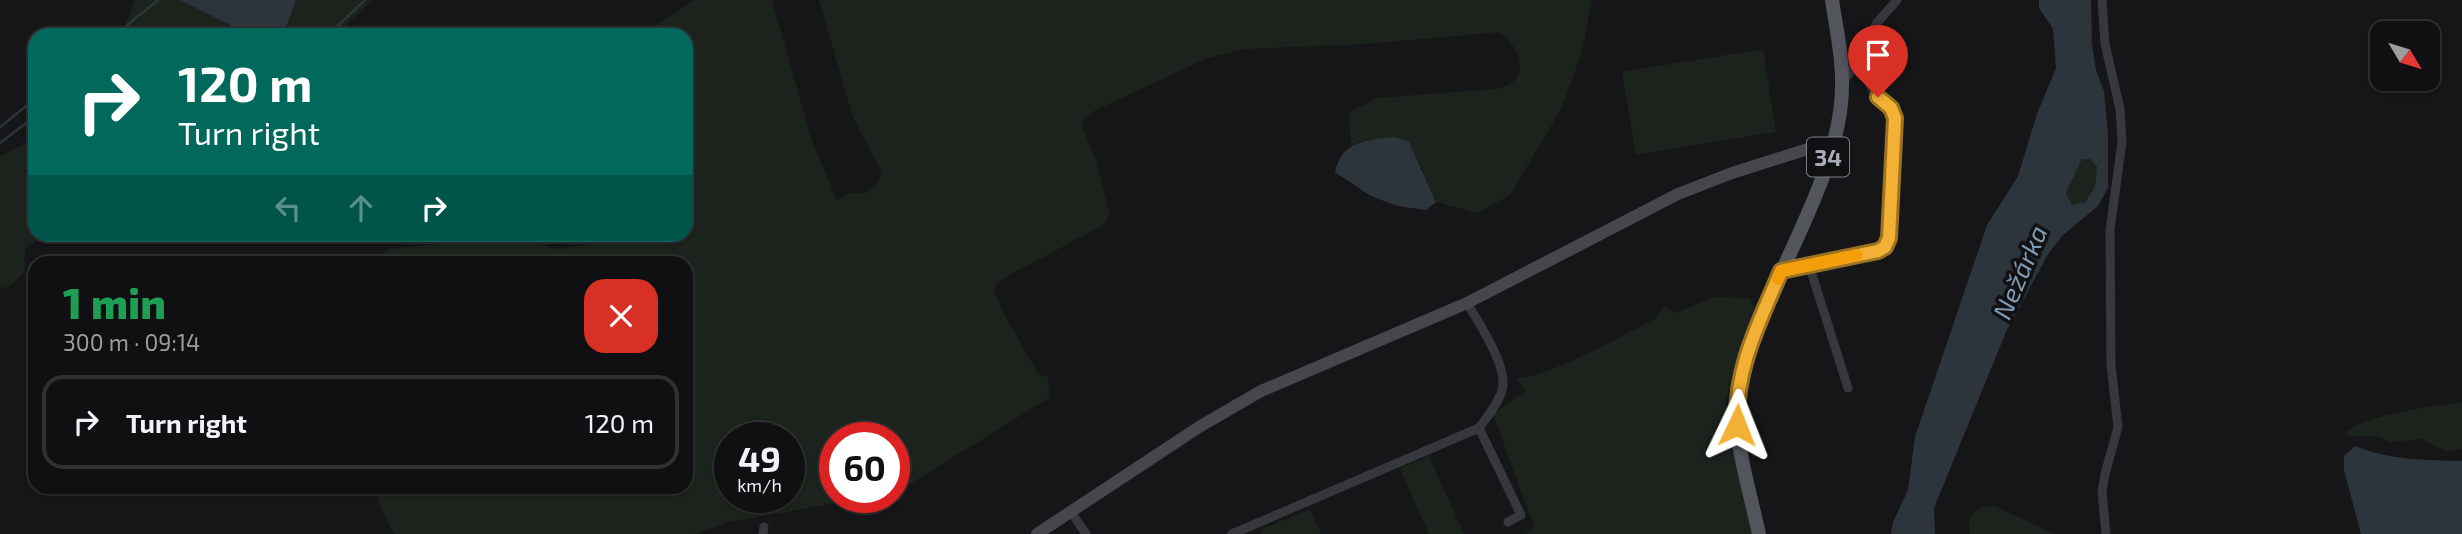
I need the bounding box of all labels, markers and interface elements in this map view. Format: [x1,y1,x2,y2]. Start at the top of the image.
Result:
north arrow [2370,21,2440,91]
map controls [2370,21,2440,91]
pin [1848,25,1908,97]
icon: arrive [1859,36,1897,74]
text: 120 m [178,53,312,112]
icon: right [63,56,154,147]
text: Turn right [178,113,320,151]
road number: 34 [1807,138,1849,176]
icon: left [269,189,307,227]
icon: ahead [342,189,380,227]
icon: right [415,189,453,227]
water label: Nežárka [1985,220,2053,324]
text: 1 min [63,277,166,327]
button: close [584,279,658,353]
text: 300 m · 09:14 [63,328,200,356]
position arrow [1700,388,1774,462]
icon: right [67,403,105,441]
text: Turn right [126,407,247,438]
text: 120 m [585,407,654,438]
speed limit sign: 60 [819,422,910,513]
text: 49 [738,437,781,479]
text: km/h [737,474,782,496]

